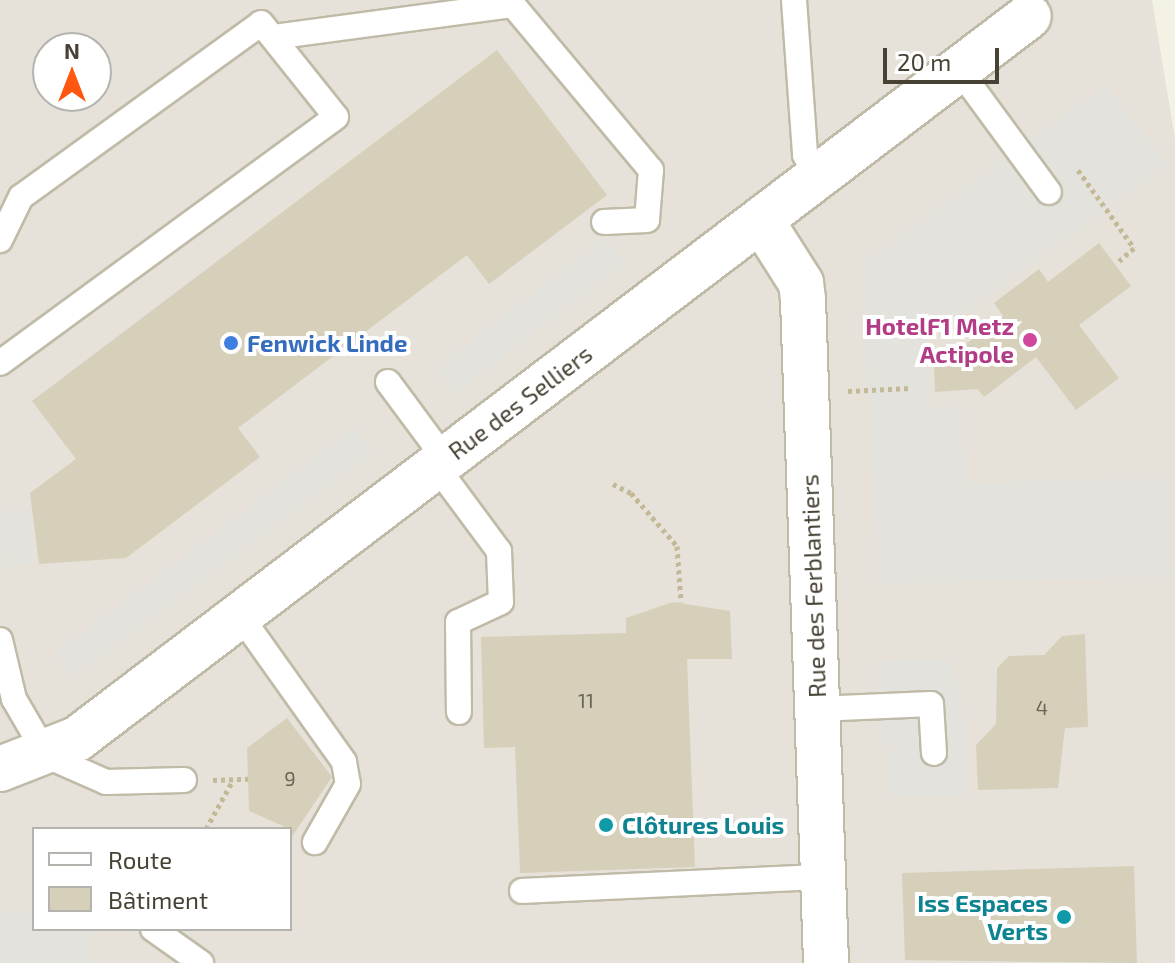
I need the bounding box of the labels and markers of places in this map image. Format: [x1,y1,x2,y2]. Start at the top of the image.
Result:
place label: HotelF1 Metz Actipole [865,312,1014,368]
place label: Fenwick Linde [247,329,408,357]
marker: HotelF1 Metz Actipole [1021,331,1039,349]
marker: Fenwick Linde [222,334,240,352]
place label: Clôtures Louis [622,811,784,839]
marker: Clôtures Louis [597,816,615,834]
place label: Iss Espaces Verts [917,889,1048,945]
marker: Iss Espaces Verts [1055,908,1073,926]

